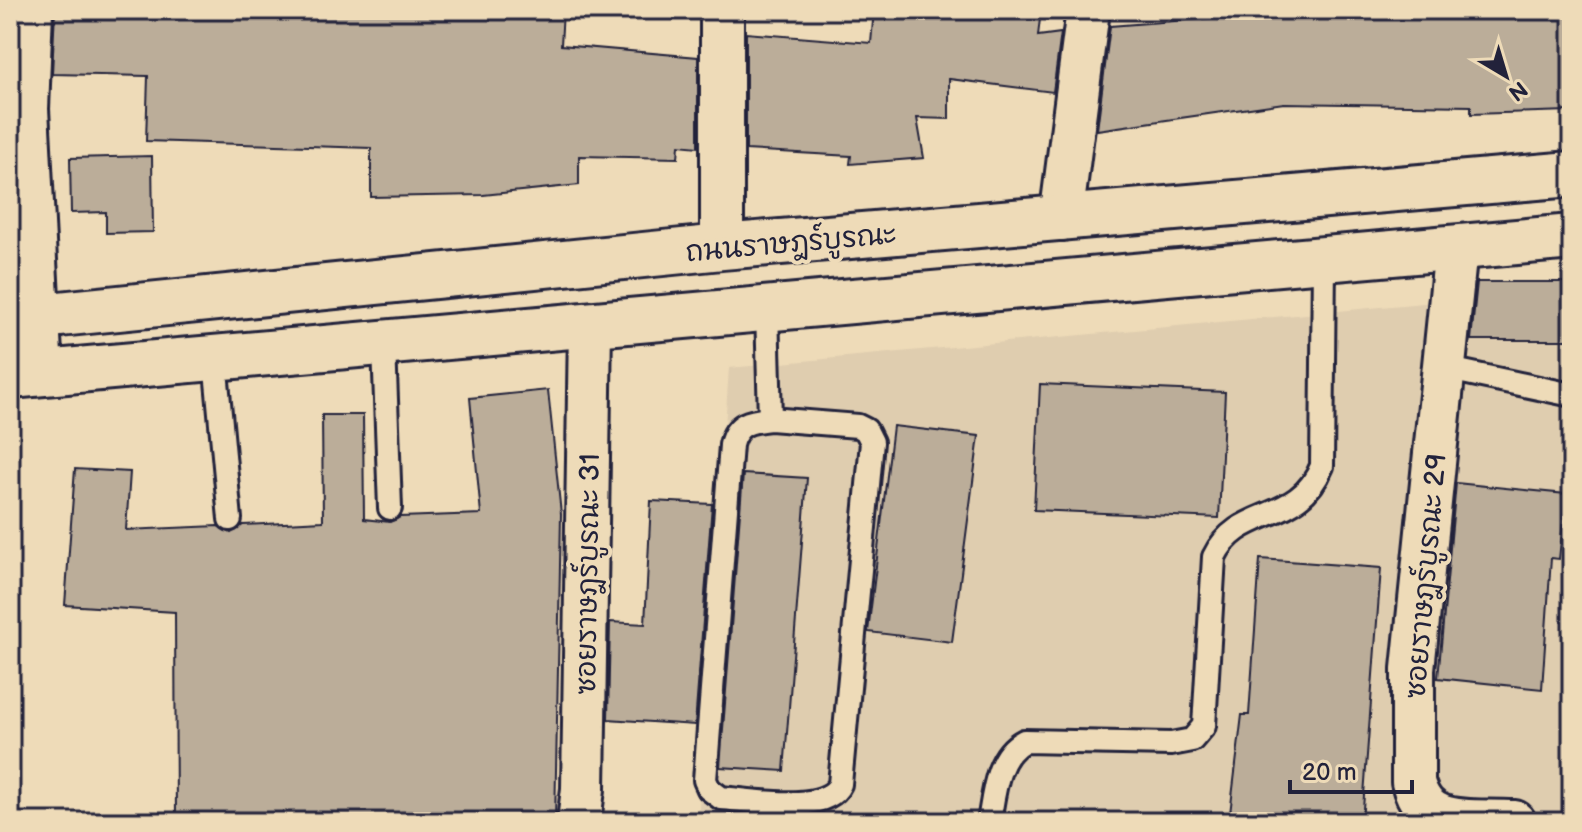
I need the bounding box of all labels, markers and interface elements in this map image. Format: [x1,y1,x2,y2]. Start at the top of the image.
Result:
north arrow [1466,36,1546,116]
text: N [1503,75,1532,106]
street label: ถนนราษฎร์บูรณะ [684,214,898,272]
street label: ซอยราษฎร์บูรณะ 29 [1395,452,1457,700]
street label: ซอยราษฎร์บูรณะ 31 [566,453,610,695]
scale bar [1290,744,1412,794]
text: 20 m [1302,758,1357,787]

